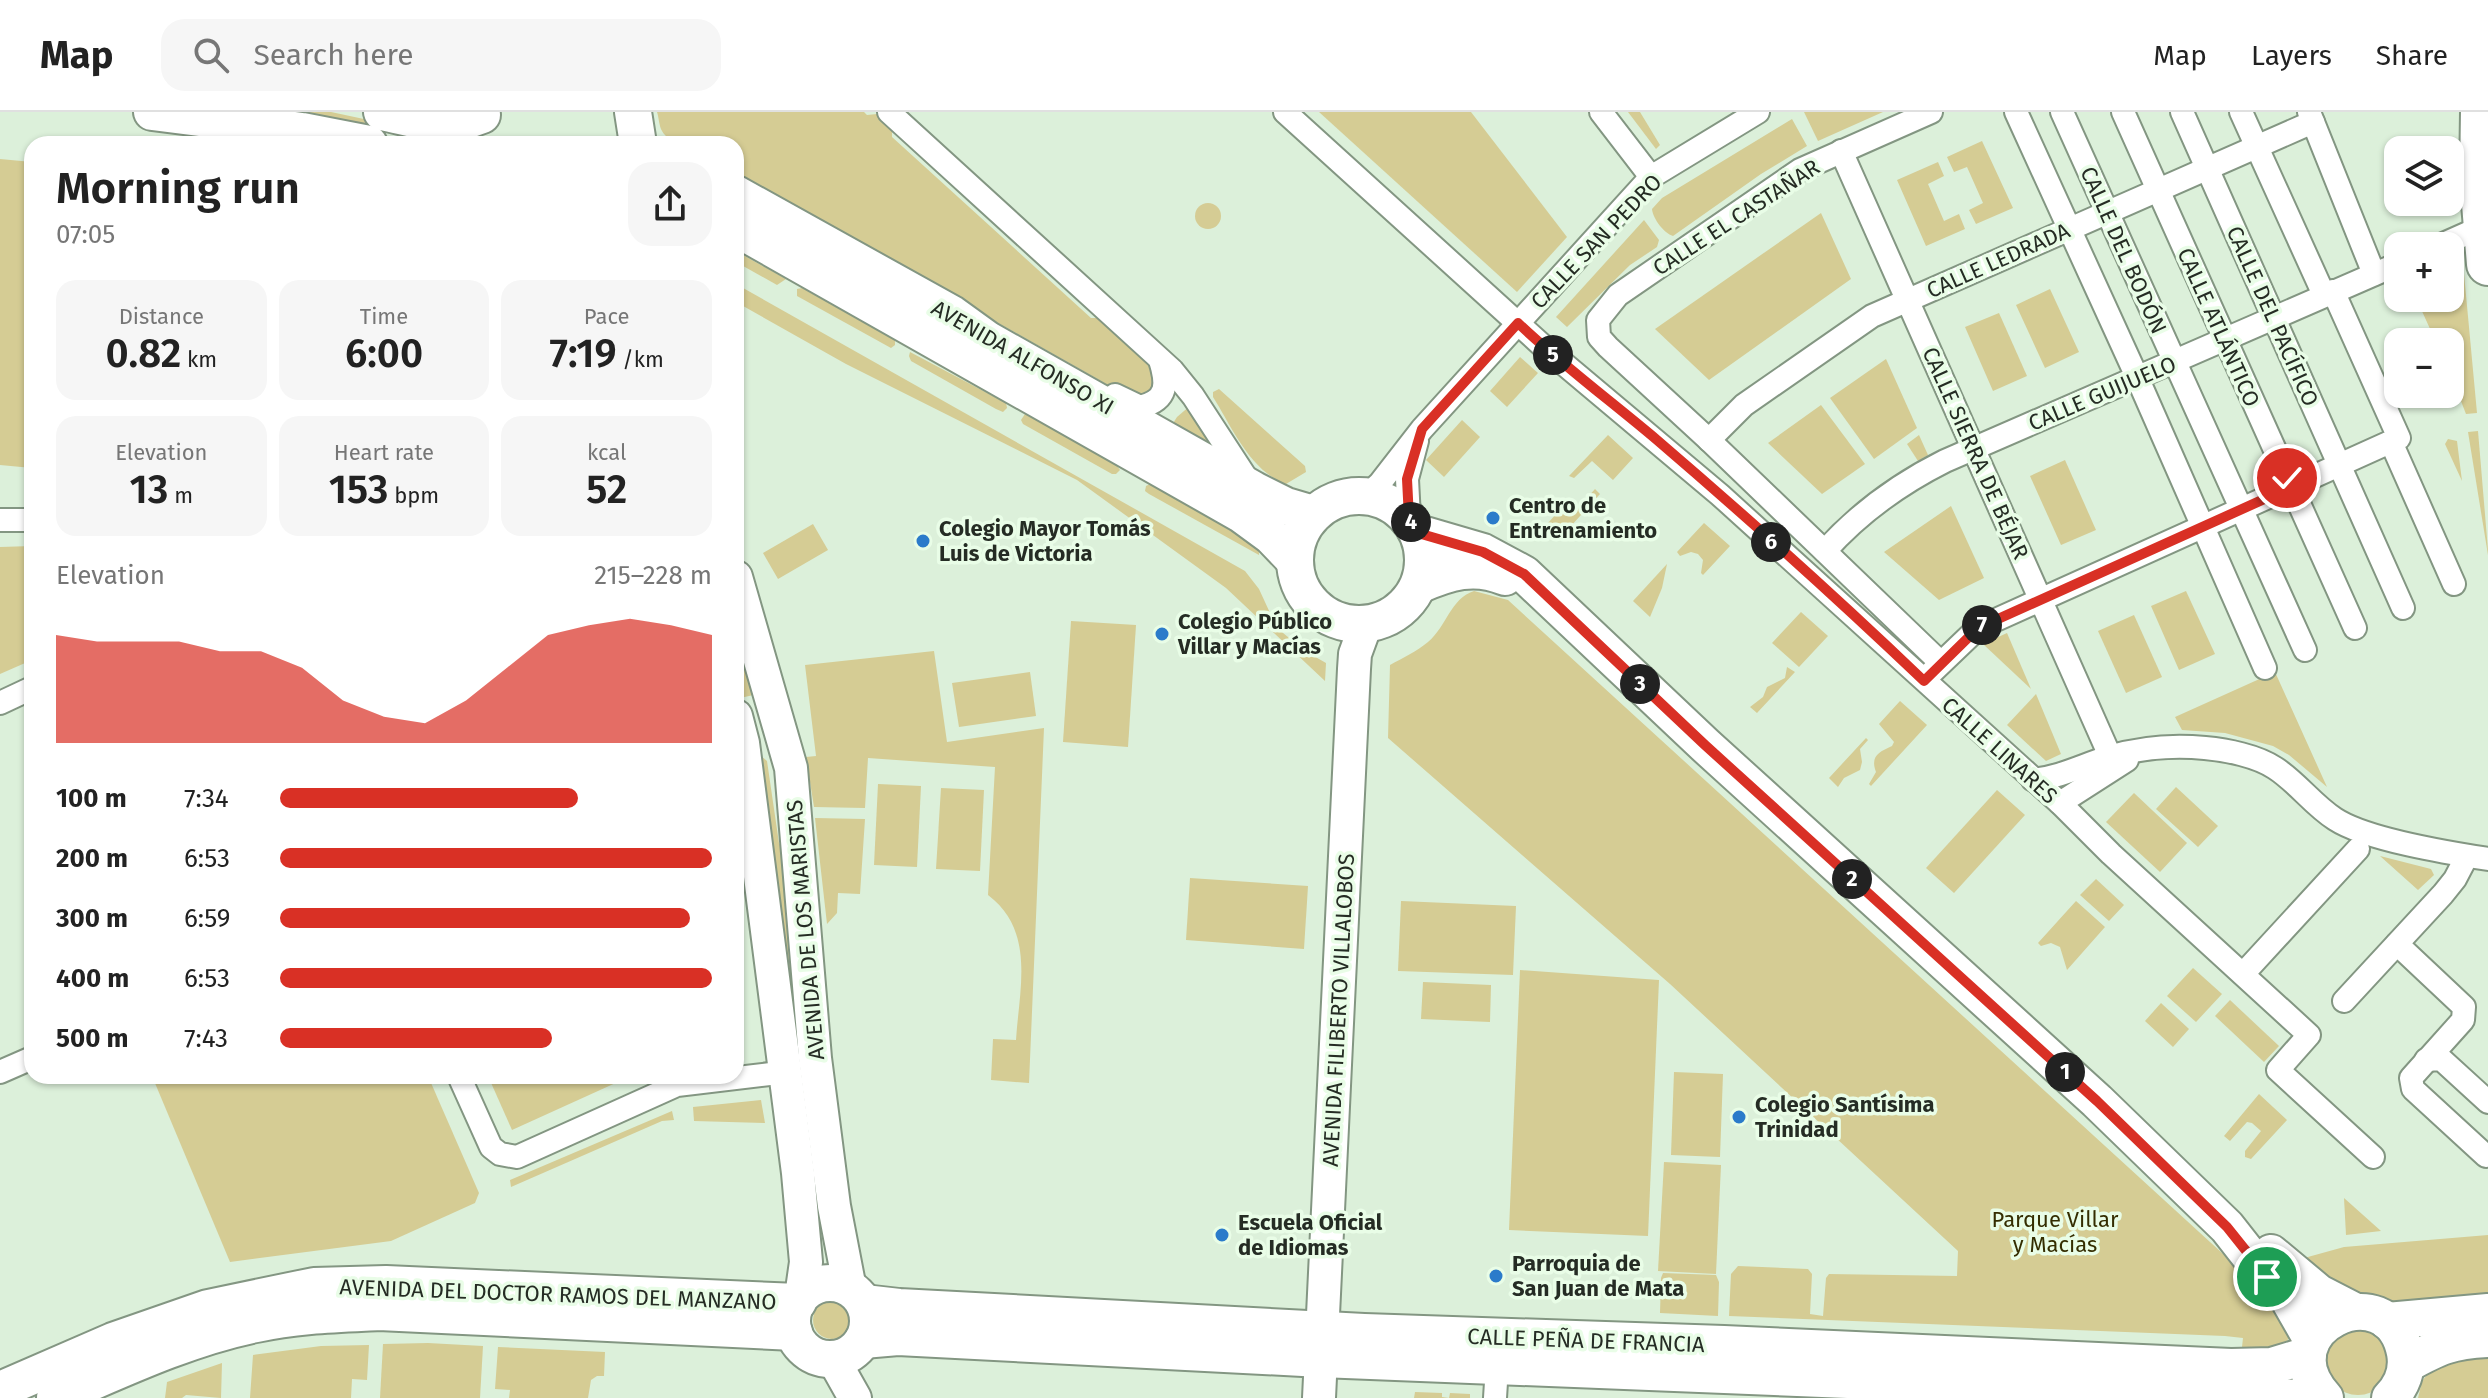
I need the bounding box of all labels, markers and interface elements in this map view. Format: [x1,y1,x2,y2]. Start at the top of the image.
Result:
search box [161,19,721,91]
text: Map [40,32,113,78]
icon: search [189,33,233,77]
text: Search here [253,37,414,73]
text: Map [2153,39,2207,72]
text: Layers [2251,39,2332,72]
text: Share [2376,39,2448,72]
map controls [2384,136,2464,408]
button: layers [2384,136,2464,216]
street label: CALLE EL CASTAÑAR [1648,153,1825,281]
text: Morning run [56,162,300,215]
button: share [628,162,712,246]
street label: CALLE DEL BODÓN [2075,162,2173,338]
street label: CALLE SAN PEDRO [1525,168,1667,314]
street label: CALLE LEDRADA [1922,217,2074,304]
text: 07:05 [56,219,115,250]
street label: CALLE DEL PACÍFICO [2221,222,2324,410]
button: + [2384,232,2464,312]
street label: CALLE ATLÁNTICO [2171,244,2266,411]
street label: AVENIDA ALFONSO XI [927,294,1119,421]
text: Distance [119,303,204,330]
text: Time [360,303,408,330]
text: Pace [584,303,629,330]
button: − [2384,328,2464,408]
text: 0.82 [105,330,181,378]
text: 6:00 [345,330,423,378]
text: 7:19 [549,330,616,378]
pin: 5 [1533,335,1573,375]
text: 5 [1547,341,1559,368]
street label: CALLE SIERRA DE BÉJAR [1917,343,2034,563]
text: km [181,346,217,373]
text: /km [616,346,664,373]
street label: CALLE GUIJUELO [2024,350,2180,437]
text: Elevation [115,439,207,466]
text: Heart rate [334,439,434,466]
text: kcal [587,439,626,466]
pin [2253,444,2321,512]
icon: check [2265,456,2309,500]
text: 13 [130,466,168,514]
text: 153 [329,466,388,514]
text: 52 [586,466,627,514]
text: m [168,482,193,509]
text: bpm [388,482,439,509]
place label: Centro de Entrenamiento [1509,492,1657,544]
pin: 4 [1391,502,1431,542]
text: 4 [1405,508,1417,535]
marker: Centro de Entrenamiento [1484,509,1502,527]
place label: Colegio Mayor Tomás Luis de Victoria [939,515,1151,567]
pin: 6 [1751,522,1791,562]
text: 6 [1765,528,1777,555]
marker: Colegio Mayor Tomás Luis de Victoria [914,532,932,550]
text: Elevation [56,560,165,591]
text: 215–228 m [594,560,712,591]
pin: 7 [1962,605,2002,645]
place label: Colegio Público Villar y Macías [1177,608,1332,660]
text: 7 [1977,611,1987,638]
marker: Colegio Público Villar y Macías [1153,625,1171,643]
pin: 3 [1620,664,1660,704]
text: 3 [1634,670,1646,697]
street label: CALLE LINARES [1936,691,2063,809]
text: 100 m [56,783,127,814]
text: 7:34 [184,783,229,814]
street label: AVENIDA DE LOS MARISTAS [781,799,830,1061]
text: 200 m [56,843,128,874]
text: 6:53 [184,843,230,874]
street label: AVENIDA FILIBERTO VILLALOBOS [1317,853,1360,1167]
pin: 2 [1832,859,1872,899]
text: 2 [1846,865,1858,892]
text: 300 m [56,903,128,934]
text: 6:59 [184,903,231,934]
text: 400 m [56,963,129,994]
text: 6:53 [184,963,230,994]
text: 500 m [56,1023,129,1054]
text: 7:43 [184,1023,228,1054]
pin: 1 [2045,1052,2085,1092]
text: 1 [2060,1058,2070,1085]
place label: Colegio Santísima Trinidad [1755,1091,1935,1143]
marker: Colegio Santísima Trinidad [1730,1108,1748,1126]
park label: Parque Villar y Macías [1992,1206,2119,1258]
place label: Escuela Oficial de Idiomas [1238,1209,1383,1261]
marker: Escuela Oficial de Idiomas [1213,1226,1231,1244]
pin [2233,1243,2301,1311]
place label: Parroquia de San Juan de Mata [1512,1250,1684,1302]
icon: arrive [2245,1255,2289,1299]
marker: Parroquia de San Juan de Mata [1487,1267,1505,1285]
street label: AVENIDA DEL DOCTOR RAMOS DEL MANZANO [339,1273,777,1316]
street label: CALLE PEÑA DE FRANCIA [1467,1323,1705,1358]

